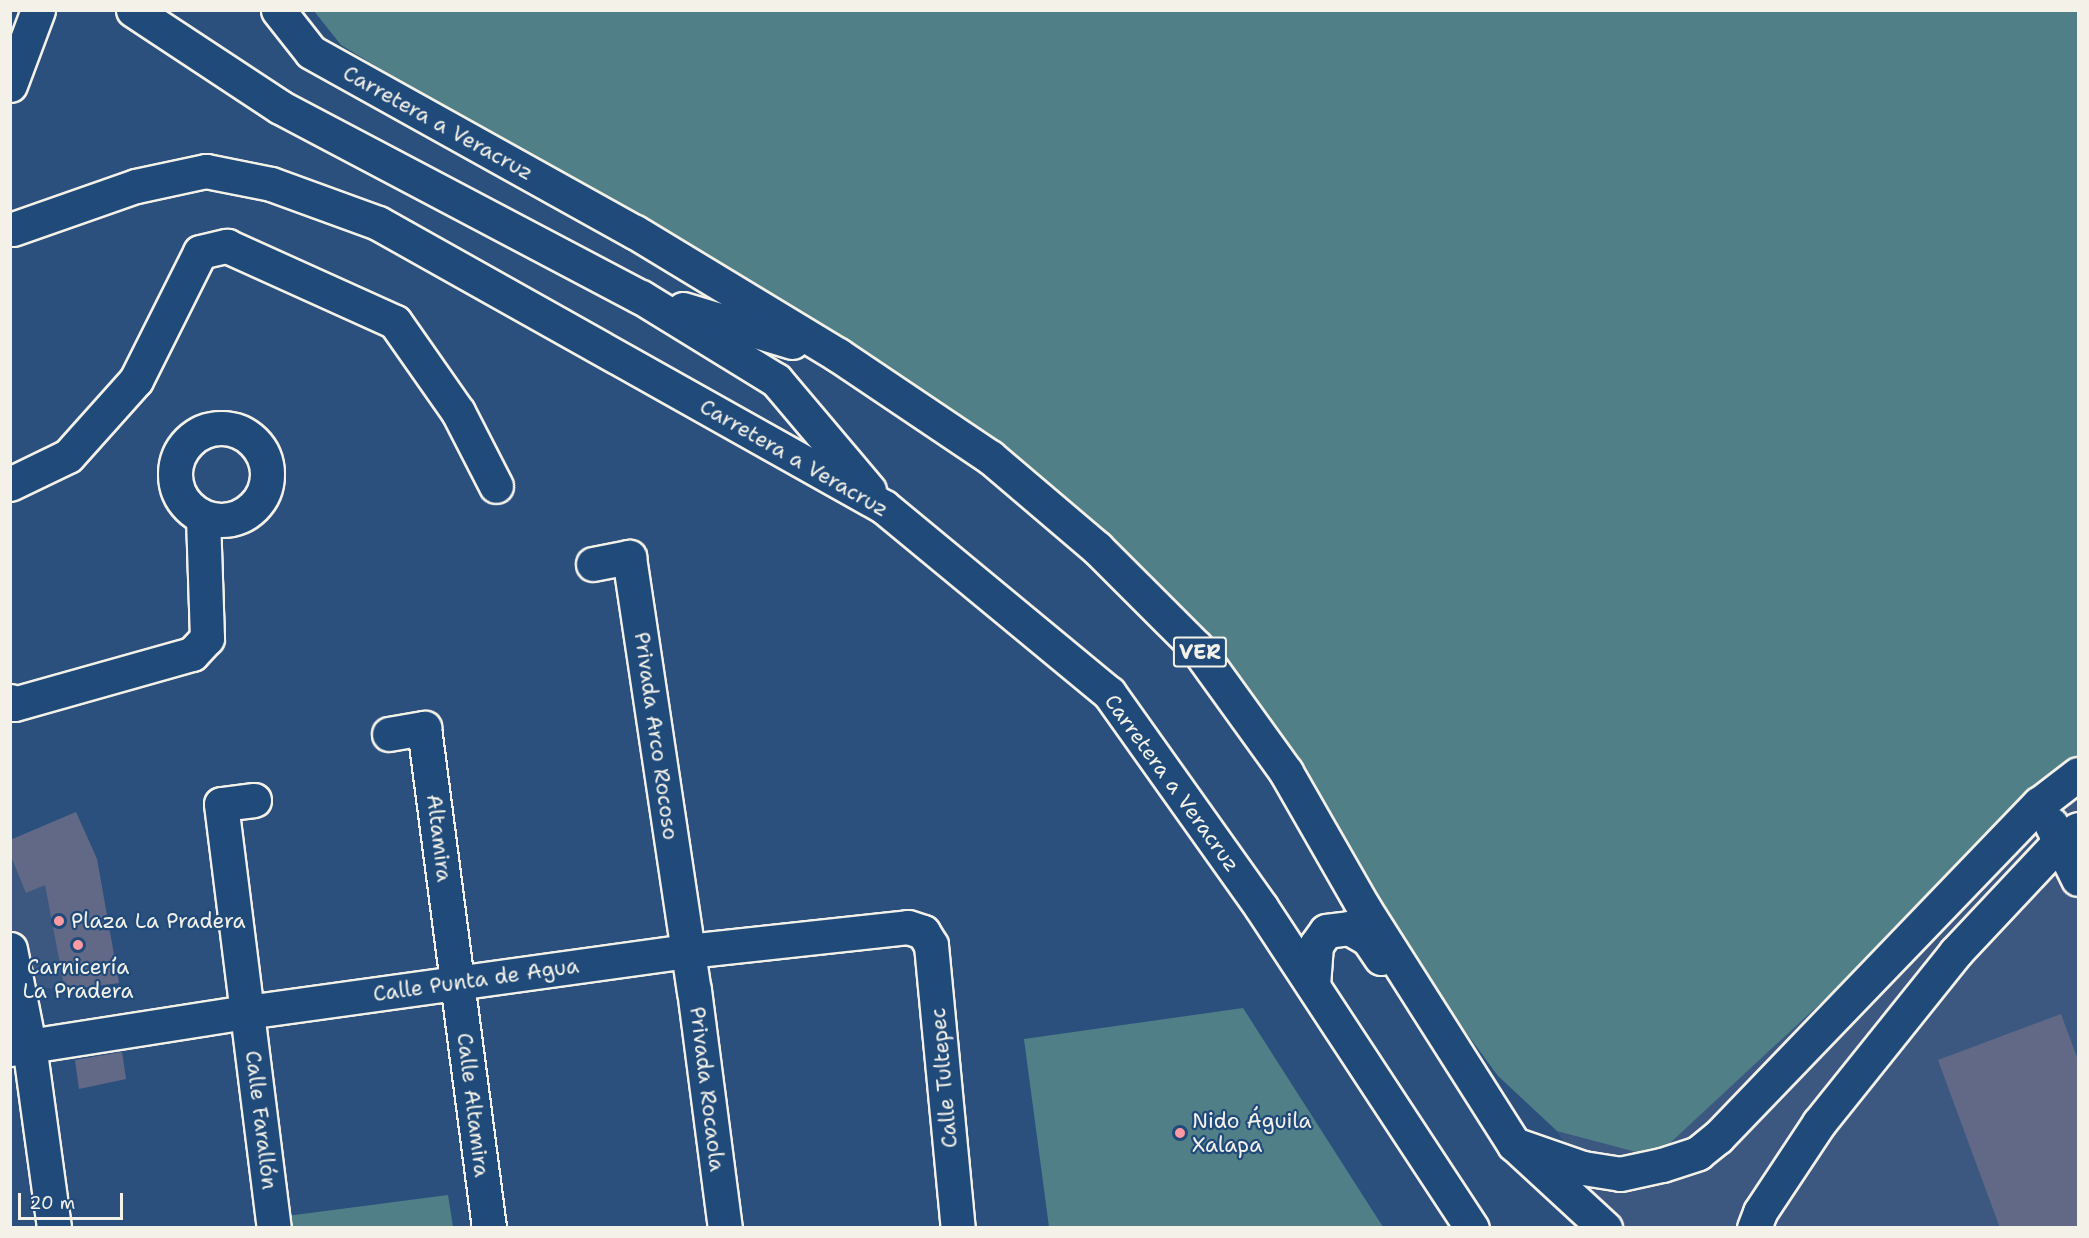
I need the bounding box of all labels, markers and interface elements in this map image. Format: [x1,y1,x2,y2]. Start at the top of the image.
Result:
street label: Carretera a Veracruz [339,60,537,186]
street label: Carretera a Veracruz [695,394,893,522]
street label: Privada Arco Rocoso [629,630,683,842]
road number: VER [1172,635,1228,669]
street label: Carretera a Veracruz [1099,689,1245,877]
street label: Altamira [421,793,457,883]
place label: Plaza La Pradera [71,908,246,934]
marker: Plaza La Pradera [52,914,66,928]
marker: Carnicería La Pradera [71,938,85,952]
street label: Calle Punta de Agua [371,953,581,1007]
place label: Carnicería La Pradera [23,954,133,1004]
street label: Privada Rocaola [684,1005,730,1173]
street label: Calle Tultepec [925,1007,963,1149]
street label: Calle Altamira [452,1031,494,1179]
street label: Calle Farallón [240,1049,282,1191]
place label: Nido Águila Xalapa [1192,1108,1312,1158]
marker: Nido Águila Xalapa [1173,1126,1187,1140]
scale bar [21,1181,126,1219]
text: 20 m [29,1191,75,1215]

